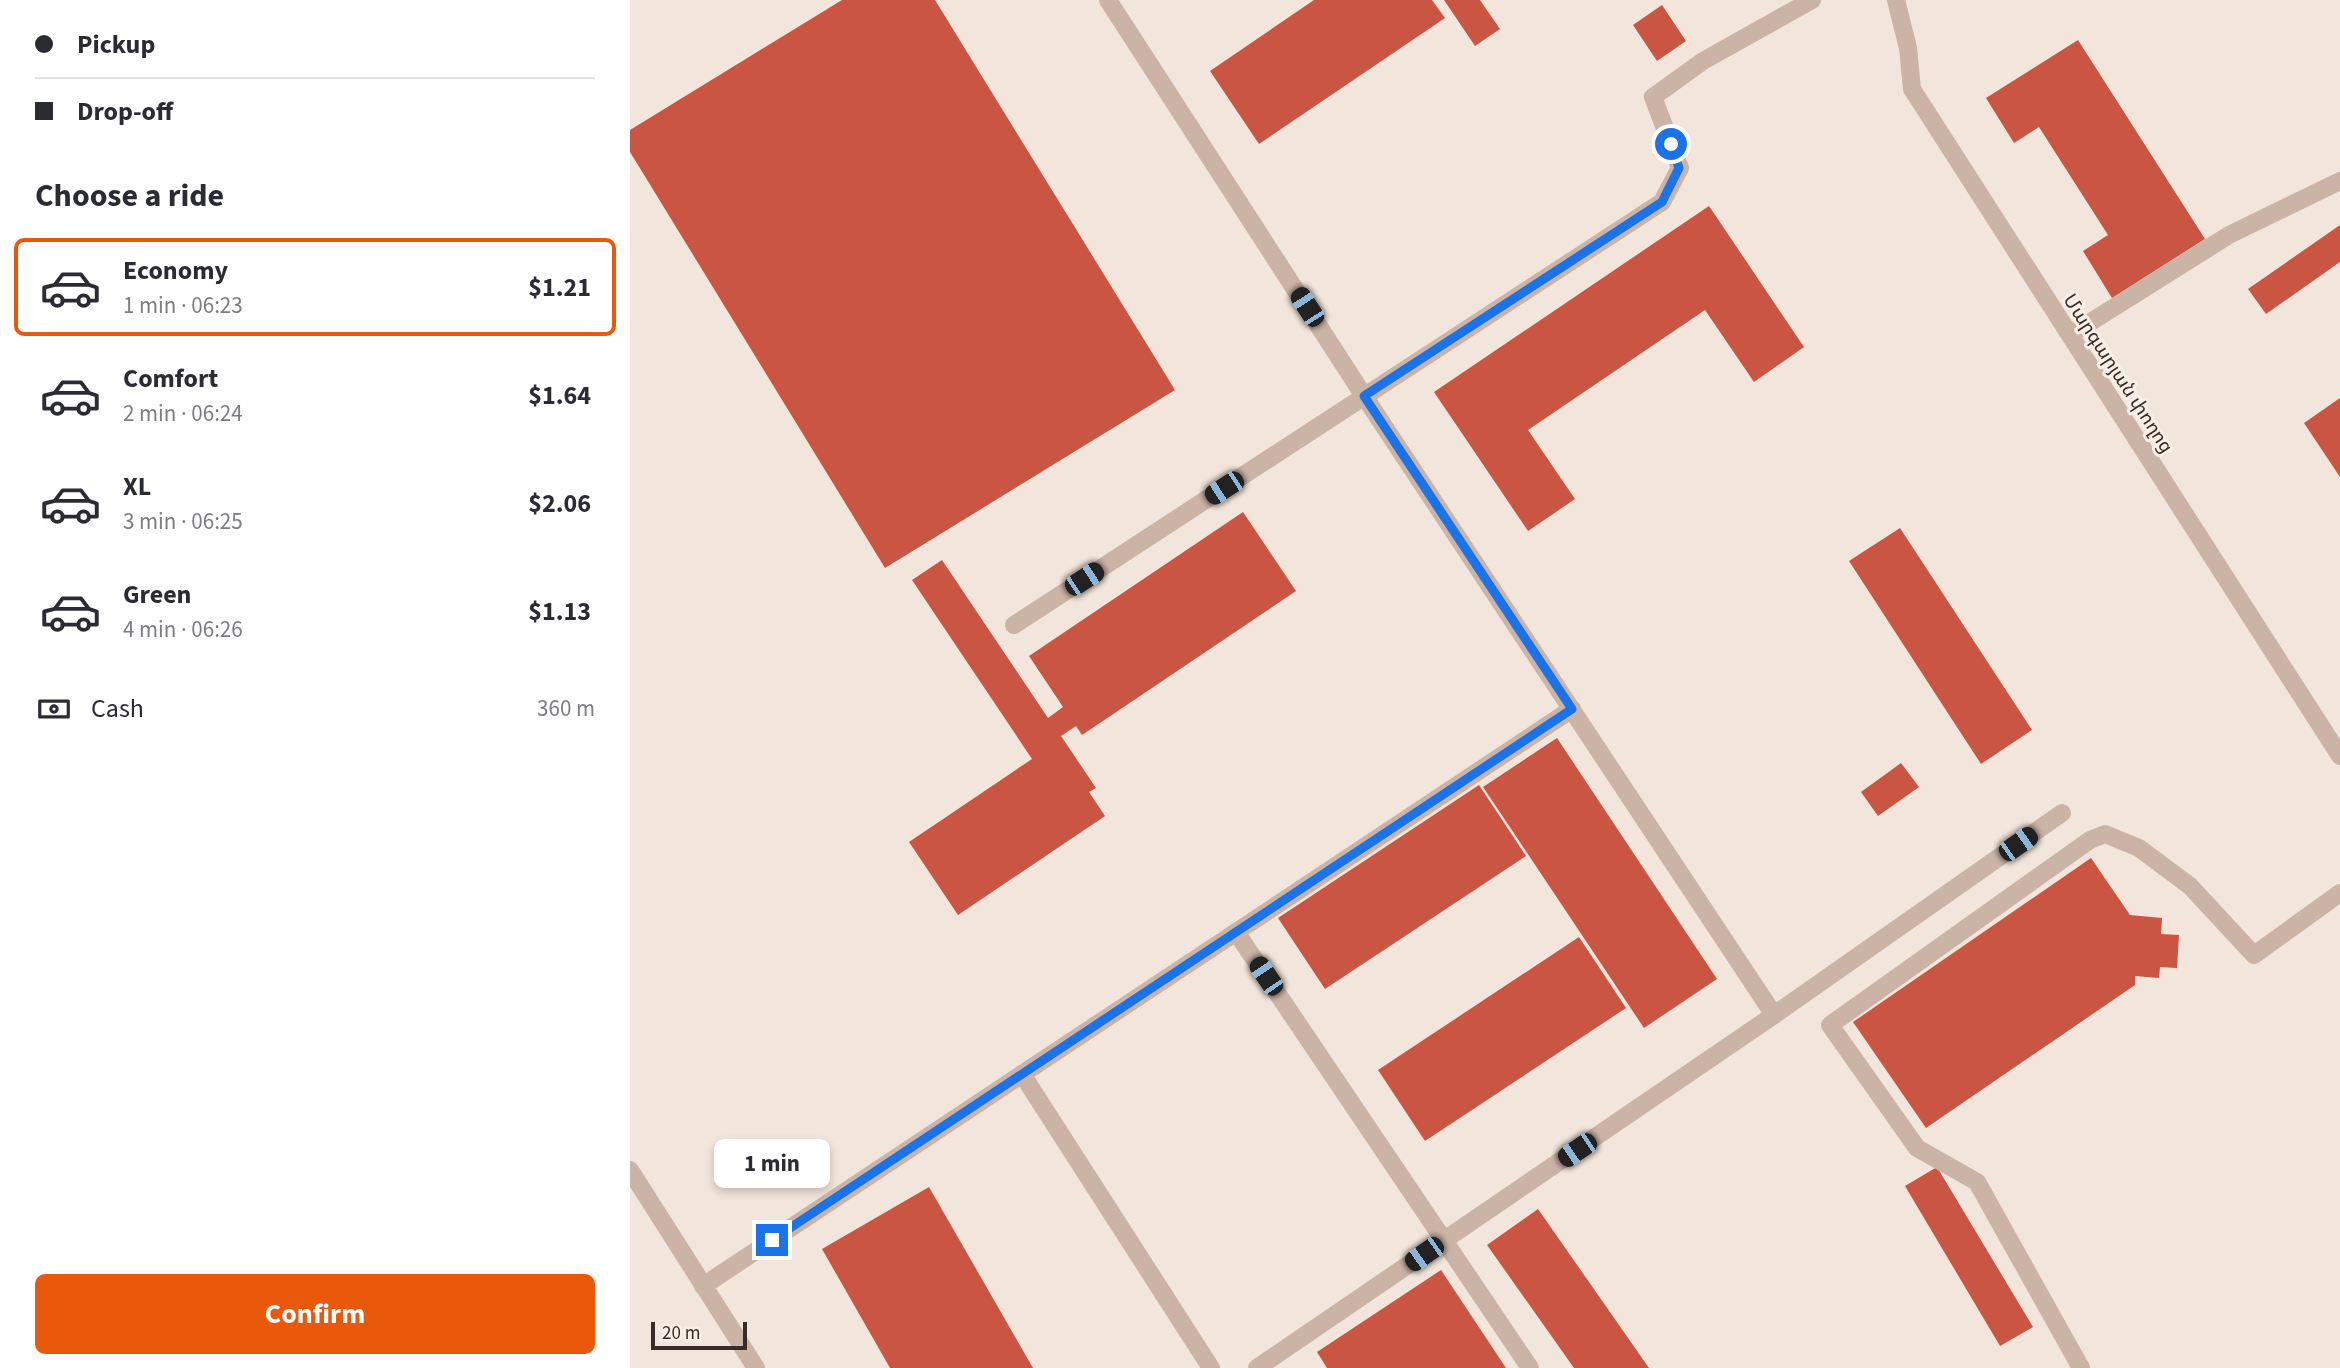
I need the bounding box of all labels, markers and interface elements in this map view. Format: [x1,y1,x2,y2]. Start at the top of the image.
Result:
text: Pickup [77,26,155,63]
text: Drop-off [77,93,173,130]
route start [1655,128,1687,160]
text: Choose a ride [35,173,224,219]
text: Economy [123,252,228,289]
icon: car [39,256,102,319]
text: $1.21 [528,269,591,306]
car [1287,284,1328,330]
text: 1 min · 06:23 [123,289,243,322]
street label: Մարգարյան փողոց [2056,289,2179,459]
text: Comfort [123,360,218,397]
icon: car [39,364,102,427]
text: $1.64 [528,377,591,414]
text: 2 min · 06:24 [123,397,243,430]
text: XL [123,468,151,505]
car [1201,468,1248,508]
icon: car [39,472,102,535]
text: $2.06 [528,485,591,522]
text: 3 min · 06:25 [123,505,243,538]
car [1061,559,1108,599]
text: Green [123,576,191,613]
icon: car [39,580,102,643]
text: $1.13 [528,593,591,630]
text: 4 min · 06:26 [123,613,243,646]
icon: cash [35,690,73,728]
text: Cash [91,690,144,727]
text: 360 m [537,692,595,725]
car [1995,823,2042,865]
car [1246,953,1287,999]
car [1554,1130,1601,1170]
callout: 1 min [714,1138,830,1188]
text: 1 min [744,1147,800,1180]
route end [756,1224,788,1256]
car [1401,1233,1448,1275]
button: Confirm [35,1274,595,1354]
scale bar [651,1319,747,1351]
text: 20 m [662,1320,700,1347]

